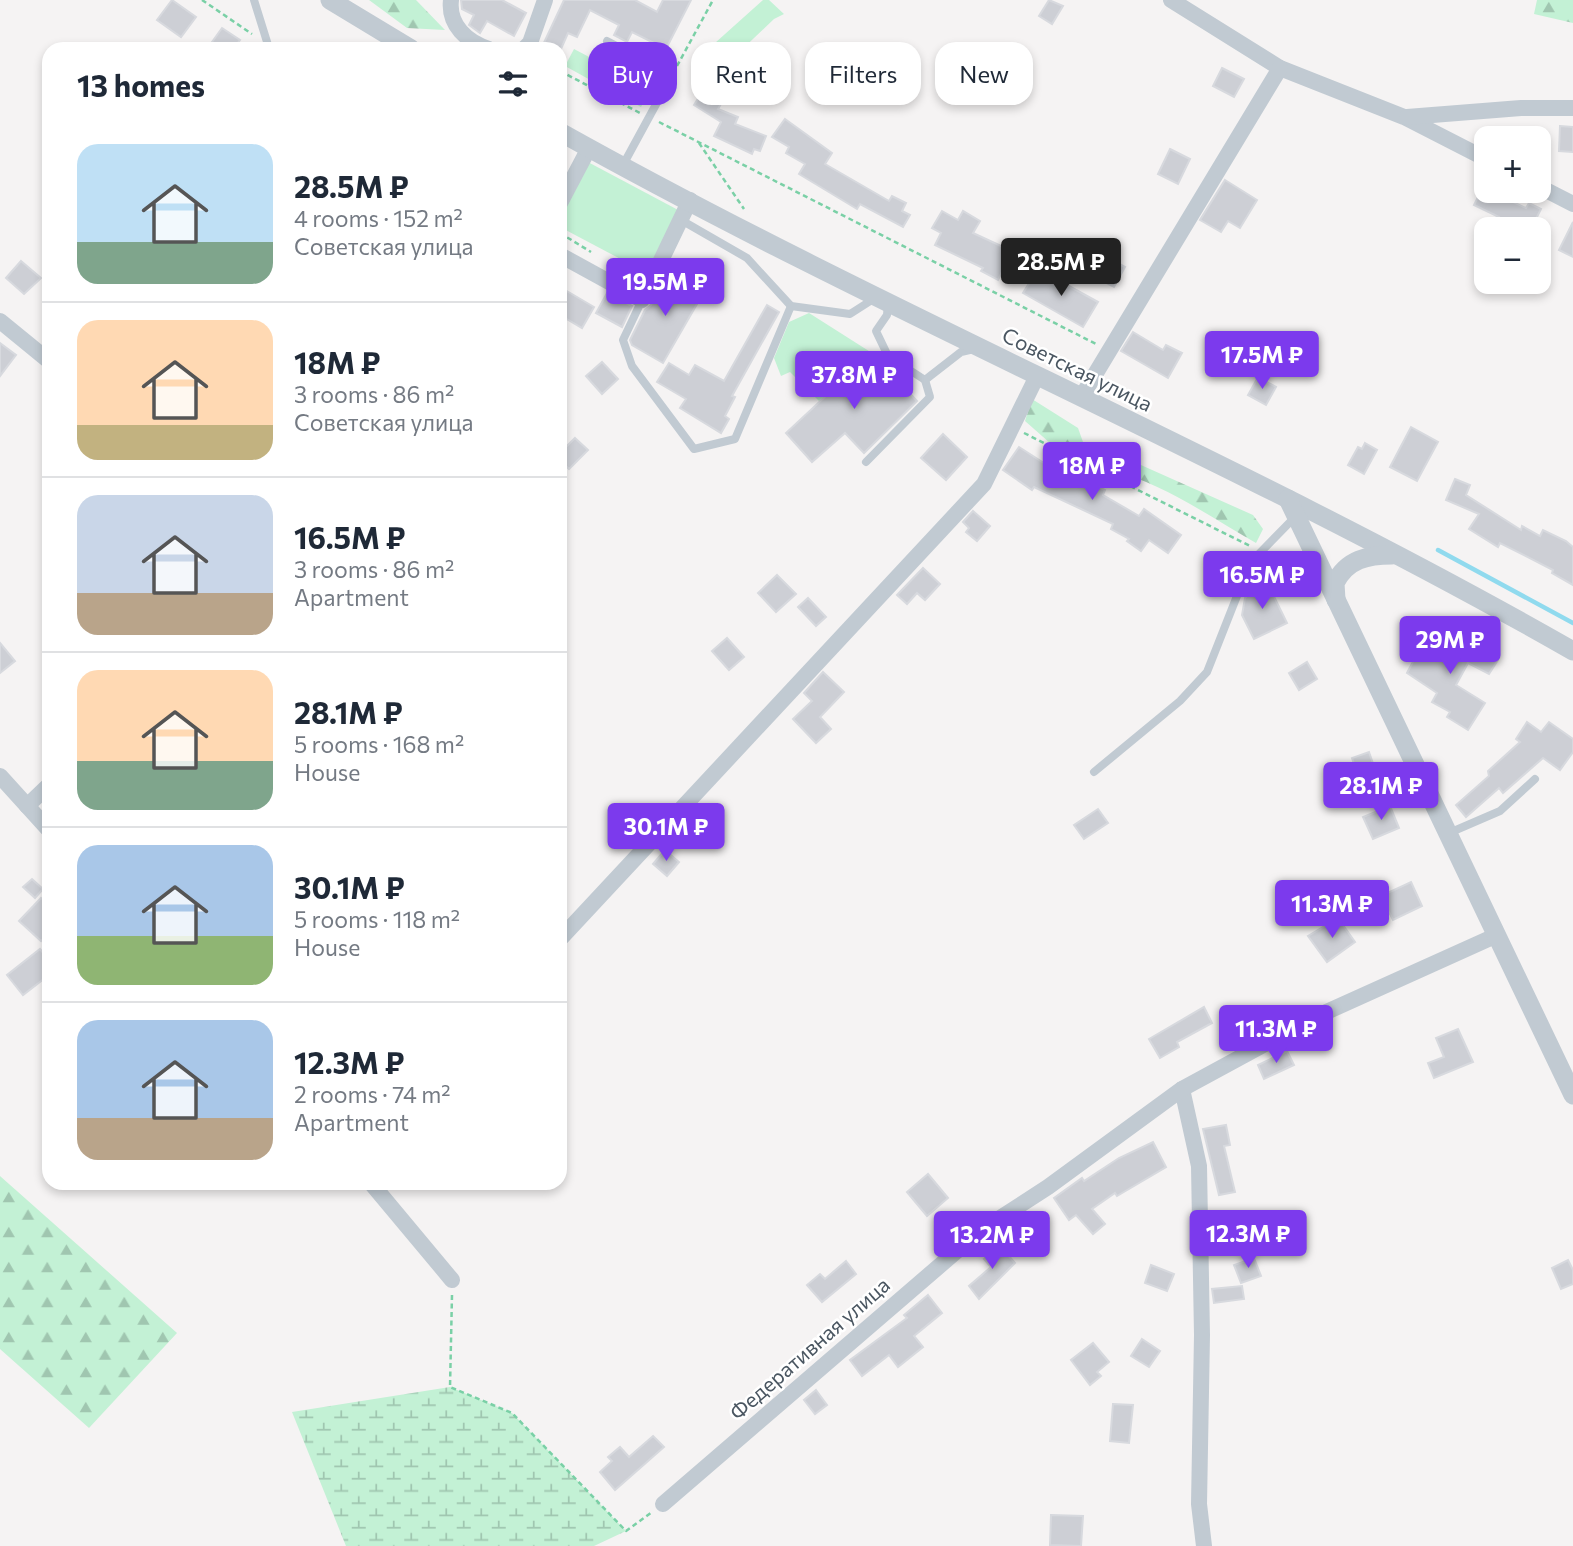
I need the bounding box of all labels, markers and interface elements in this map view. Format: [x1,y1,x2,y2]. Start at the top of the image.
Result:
chip: Buy [588,42,677,105]
chip: Rent [691,42,791,105]
chip: Filters [805,42,921,105]
chip: New [935,42,1033,105]
icon: filters [494,65,532,103]
text: 13 homes [77,66,205,103]
map controls [1474,126,1551,294]
button: + [1474,126,1551,203]
text: 28.5M ₽ [294,167,409,204]
icon: home [133,172,217,256]
text: 4 rooms · 152 m² [294,204,463,232]
button: − [1474,217,1551,294]
text: Советская улица [294,232,474,260]
pin: 28.5M ₽ [996,238,1126,298]
text: 28.5M ₽ [1017,247,1105,275]
pin: 19.5M ₽ [600,258,730,318]
text: 19.5M ₽ [622,267,708,295]
street label: Советская улица [999,321,1157,416]
pin: 17.5M ₽ [1197,332,1327,391]
text: 17.5M ₽ [1221,340,1303,368]
text: 18M ₽ [294,343,381,380]
icon: home [133,348,217,432]
pin: 37.8M ₽ [789,352,919,411]
text: 37.8M ₽ [811,360,897,388]
text: 3 rooms · 86 m² [294,380,454,408]
text: Советская улица [294,408,474,436]
pin: 18M ₽ [1043,442,1141,502]
text: 18M ₽ [1059,451,1125,479]
text: 16.5M ₽ [294,518,406,555]
icon: home [133,523,217,607]
pin: 16.5M ₽ [1197,552,1327,611]
text: 3 rooms · 86 m² [294,555,454,583]
text: 16.5M ₽ [1219,560,1305,588]
text: Apartment [294,583,409,611]
pin: 29M ₽ [1401,616,1499,676]
text: 29M ₽ [1416,625,1484,653]
text: 28.1M ₽ [294,693,403,730]
icon: home [133,698,217,782]
text: 5 rooms · 168 m² [294,730,464,758]
text: House [294,758,360,786]
pin: 28.1M ₽ [1316,762,1446,822]
text: 28.1M ₽ [1339,771,1423,799]
pin: 30.1M ₽ [601,804,731,863]
text: 30.1M ₽ [624,812,708,840]
text: 30.1M ₽ [294,868,405,905]
icon: home [133,873,217,957]
pin: 11.3M ₽ [1267,880,1397,940]
text: 11.3M ₽ [1291,889,1373,917]
text: 5 rooms · 118 m² [294,905,460,933]
text: House [294,933,360,961]
pin: 11.3M ₽ [1211,1006,1341,1065]
text: 11.3M ₽ [1235,1014,1317,1042]
text: 12.3M ₽ [294,1043,404,1080]
icon: home [133,1048,217,1132]
text: 2 rooms · 74 m² [294,1080,450,1108]
text: Apartment [294,1108,409,1136]
pin: 12.3M ₽ [1183,1210,1313,1270]
pin: 13.2M ₽ [927,1212,1057,1271]
text: 12.3M ₽ [1206,1219,1290,1247]
text: 13.2M ₽ [950,1220,1034,1248]
street label: Федеративная улица [724,1272,894,1424]

